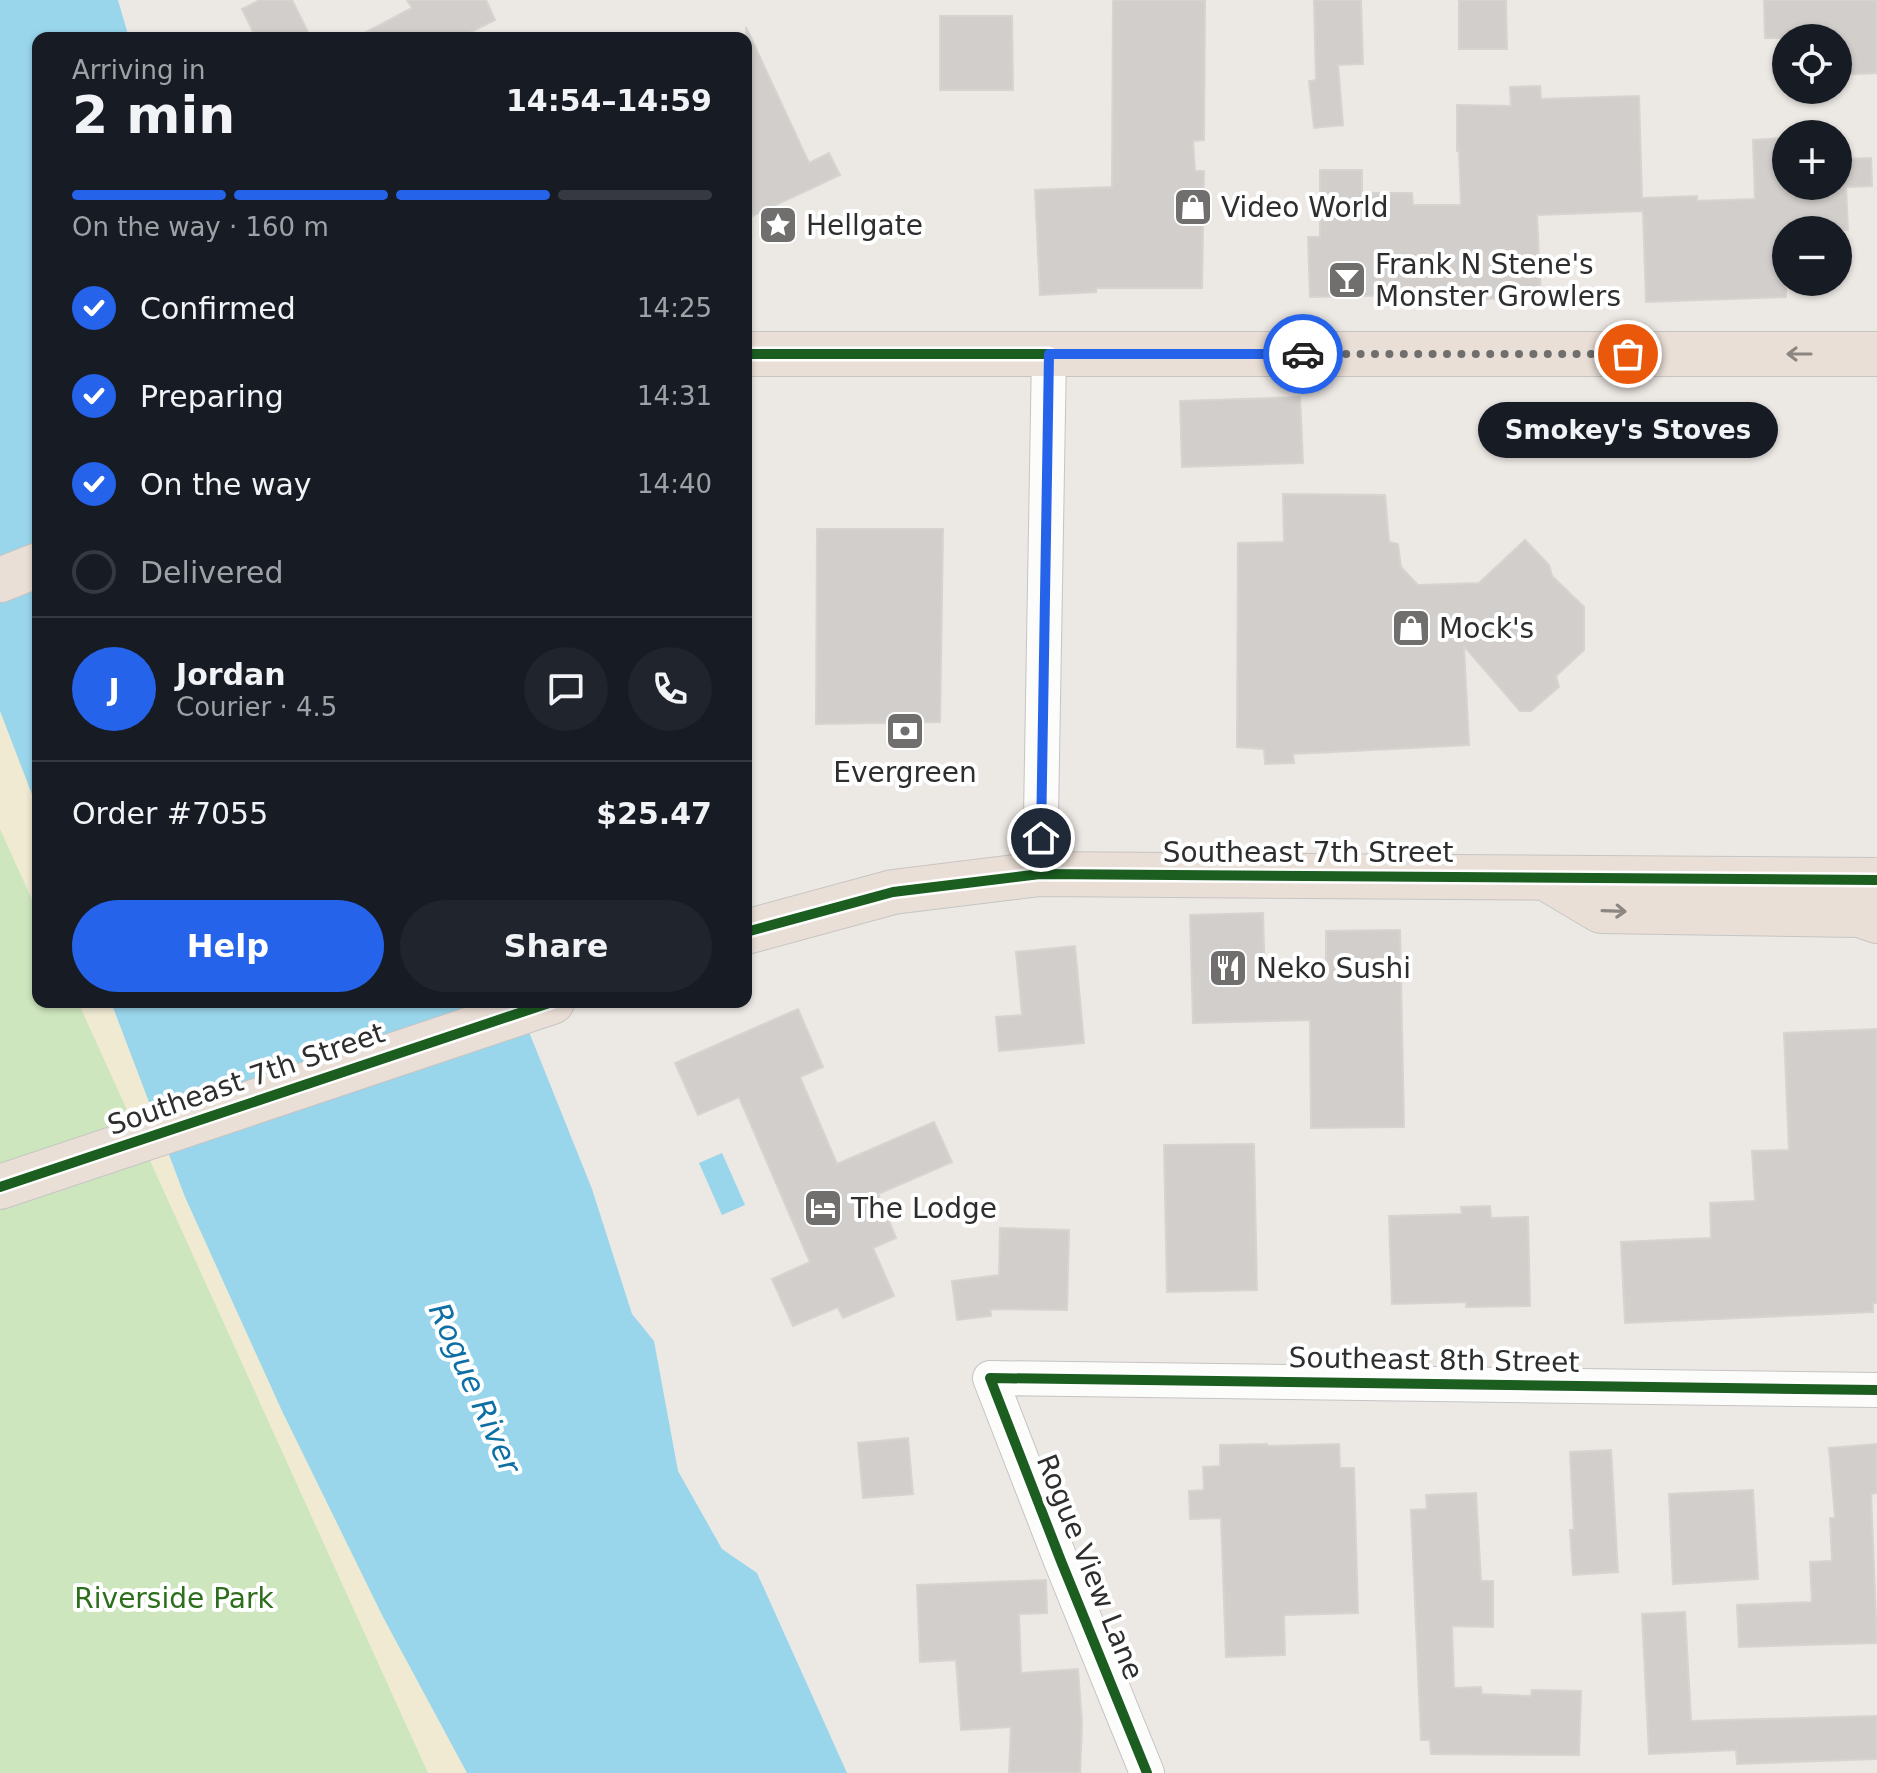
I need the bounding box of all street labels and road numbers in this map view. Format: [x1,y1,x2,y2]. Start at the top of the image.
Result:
street label: Southeast 7th Street [1163,836,1453,869]
street label: Southeast 7th Street [103,1016,389,1142]
street label: Southeast 8th Street [1288,1341,1580,1379]
street label: Rogue View Lane [1030,1450,1150,1684]

